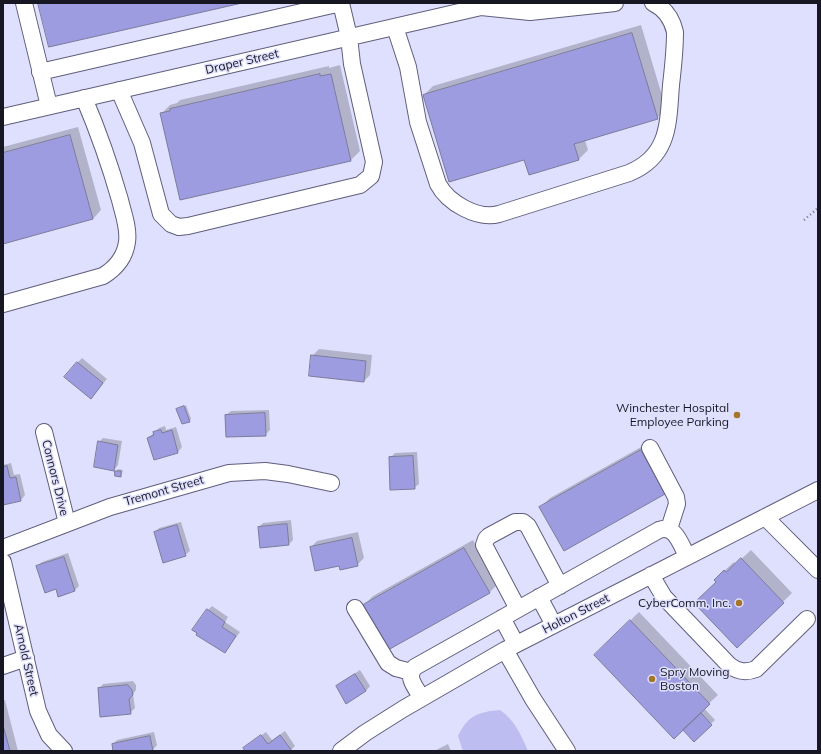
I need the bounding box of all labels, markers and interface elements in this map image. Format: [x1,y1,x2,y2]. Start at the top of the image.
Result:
street label: Draper Street [204,47,280,77]
place label: Winchester Hospital Employee Parking [616,401,729,429]
marker: Winchester Hospital Employee Parking [732,410,742,420]
street label: Connors Drive [39,438,71,518]
street label: Tremont Street [123,473,205,509]
street label: Holton Street [540,591,612,637]
place label: CyberComm, Inc. [638,596,731,610]
marker: CyberComm, Inc. [734,598,744,608]
street label: Arnold Street [11,623,41,697]
place label: Spry Moving Boston [660,665,729,693]
marker: Spry Moving Boston [647,674,657,684]

